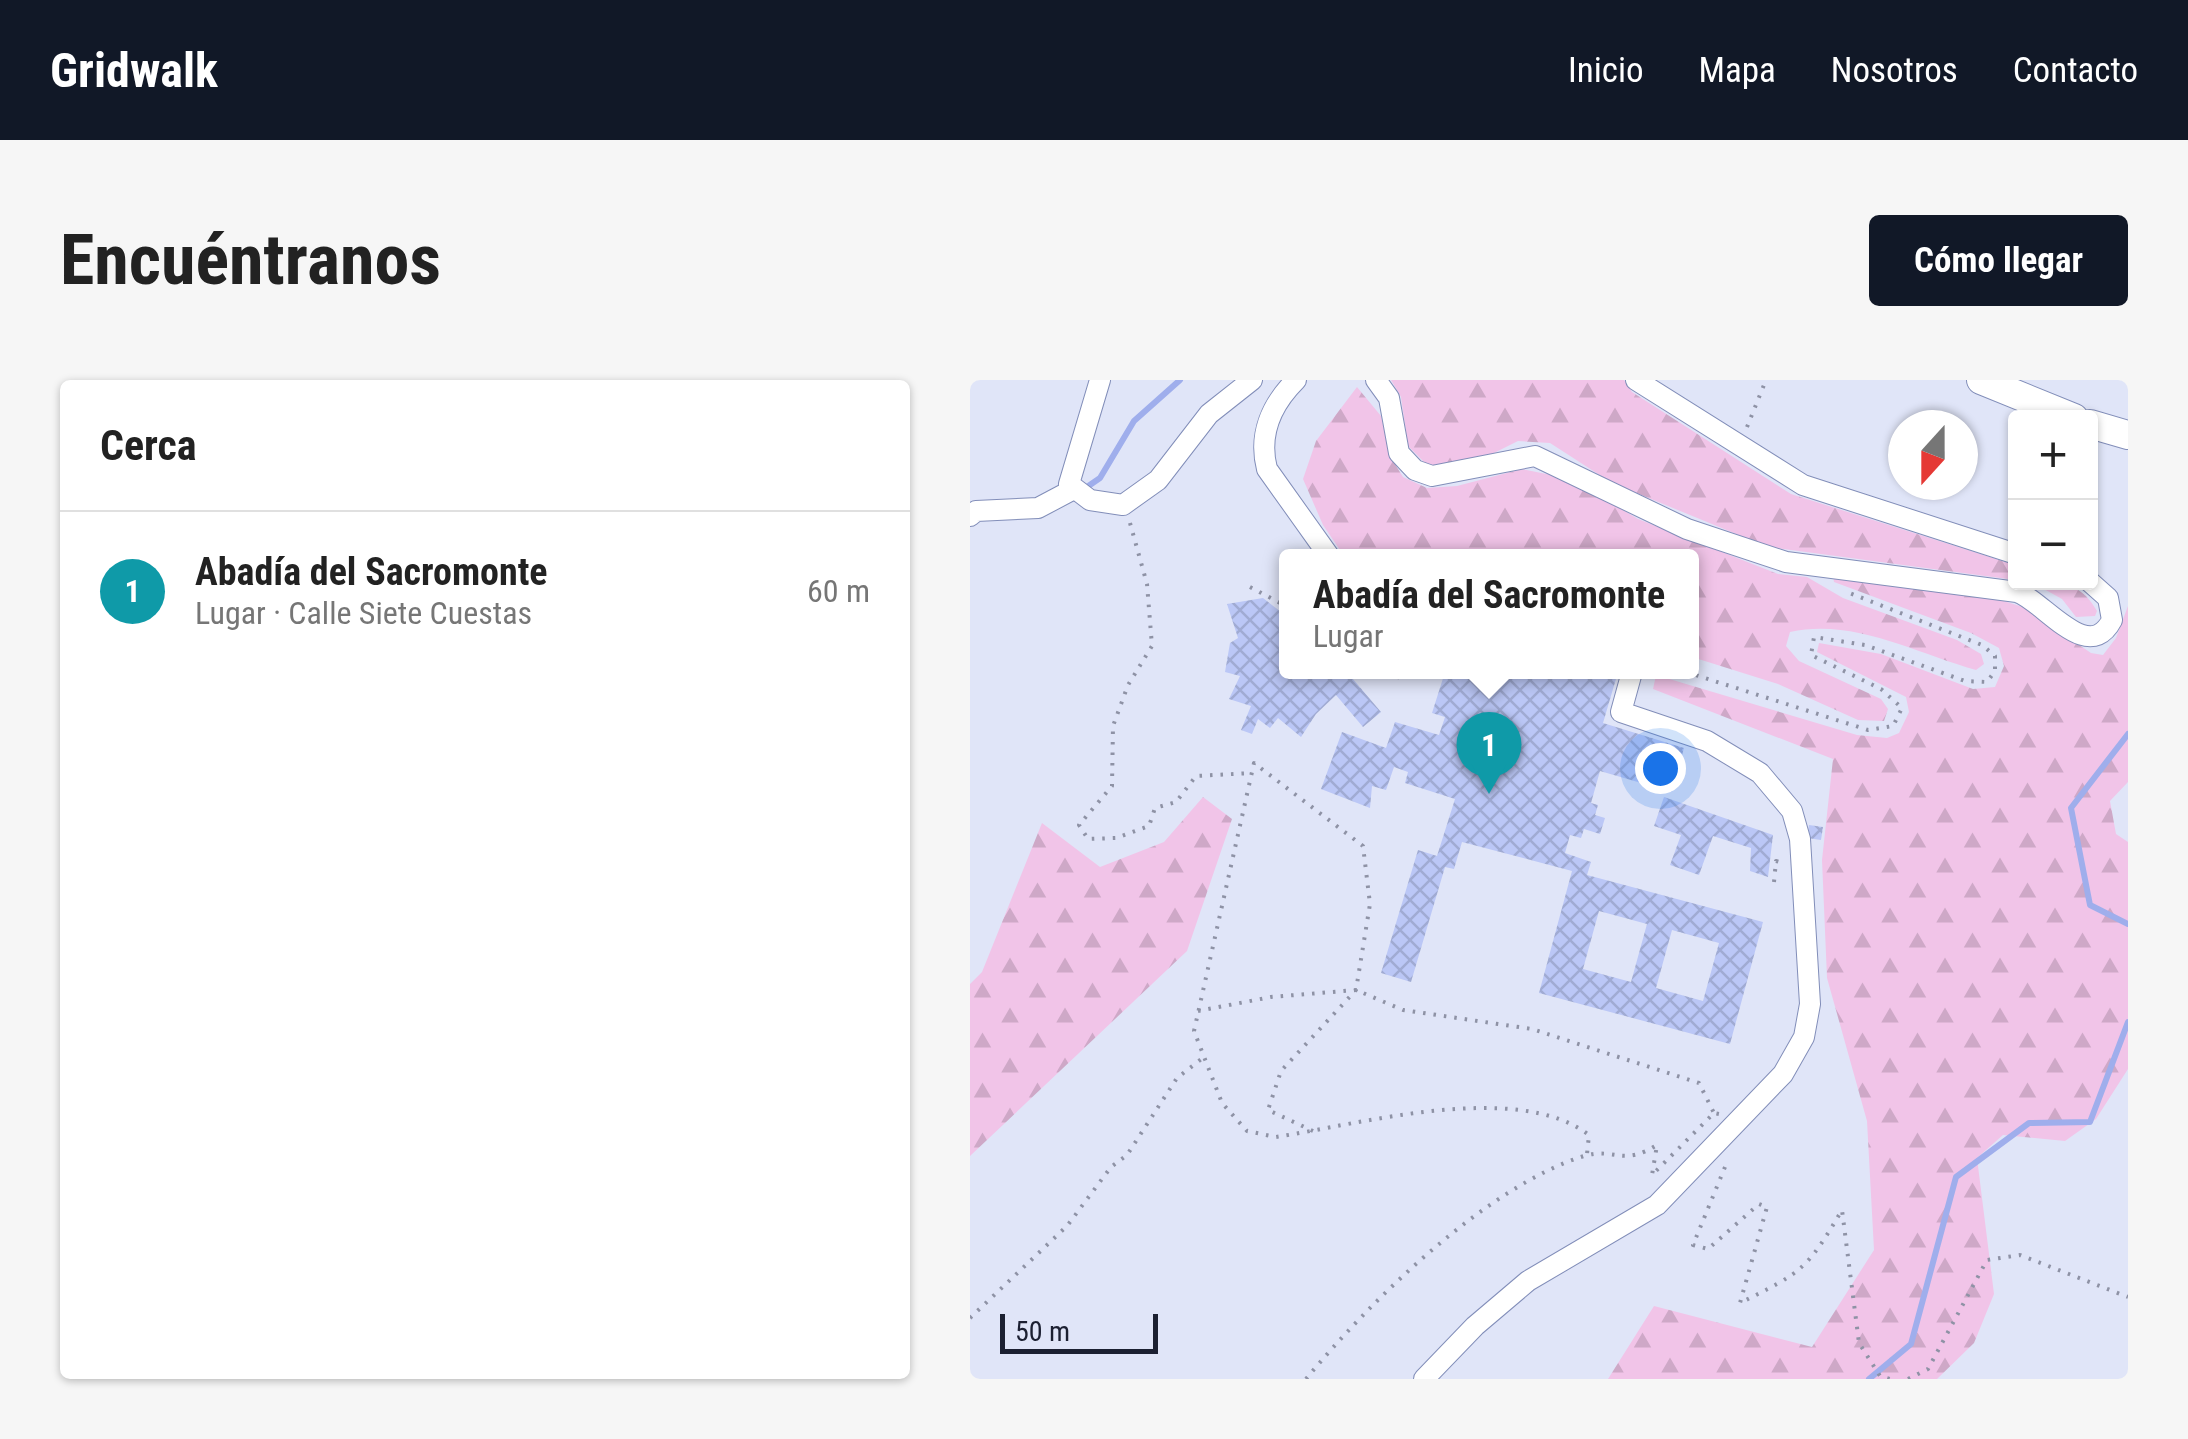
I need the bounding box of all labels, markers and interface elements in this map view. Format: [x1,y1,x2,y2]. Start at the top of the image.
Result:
text: Gridwalk [50,42,218,99]
text: Inicio [1568,50,1644,91]
text: Mapa [1699,50,1776,91]
text: Nosotros [1831,50,1958,91]
text: Contacto [2013,50,2138,91]
button: Cómo llegar [1869,215,2128,306]
text: Encuéntranos [60,219,441,301]
north arrow [1888,410,1978,500]
map controls [2008,410,2098,590]
button: + [2008,410,2098,500]
text: Cerca [100,421,197,470]
button: − [2008,500,2098,590]
popup [1279,549,1699,679]
text: Abadía del Sacromonte [195,550,548,594]
text: 1 [124,572,141,610]
text: 60 m [807,572,870,610]
text: Abadía del Sacromonte [1313,573,1665,617]
text: Lugar · Calle Siete Cuestas [195,594,532,632]
text: Lugar [1313,617,1384,655]
pin: 1 [1456,712,1522,794]
your location [1635,743,1686,794]
scale bar [1000,1309,1158,1354]
text: 50 m [1015,1315,1070,1348]

